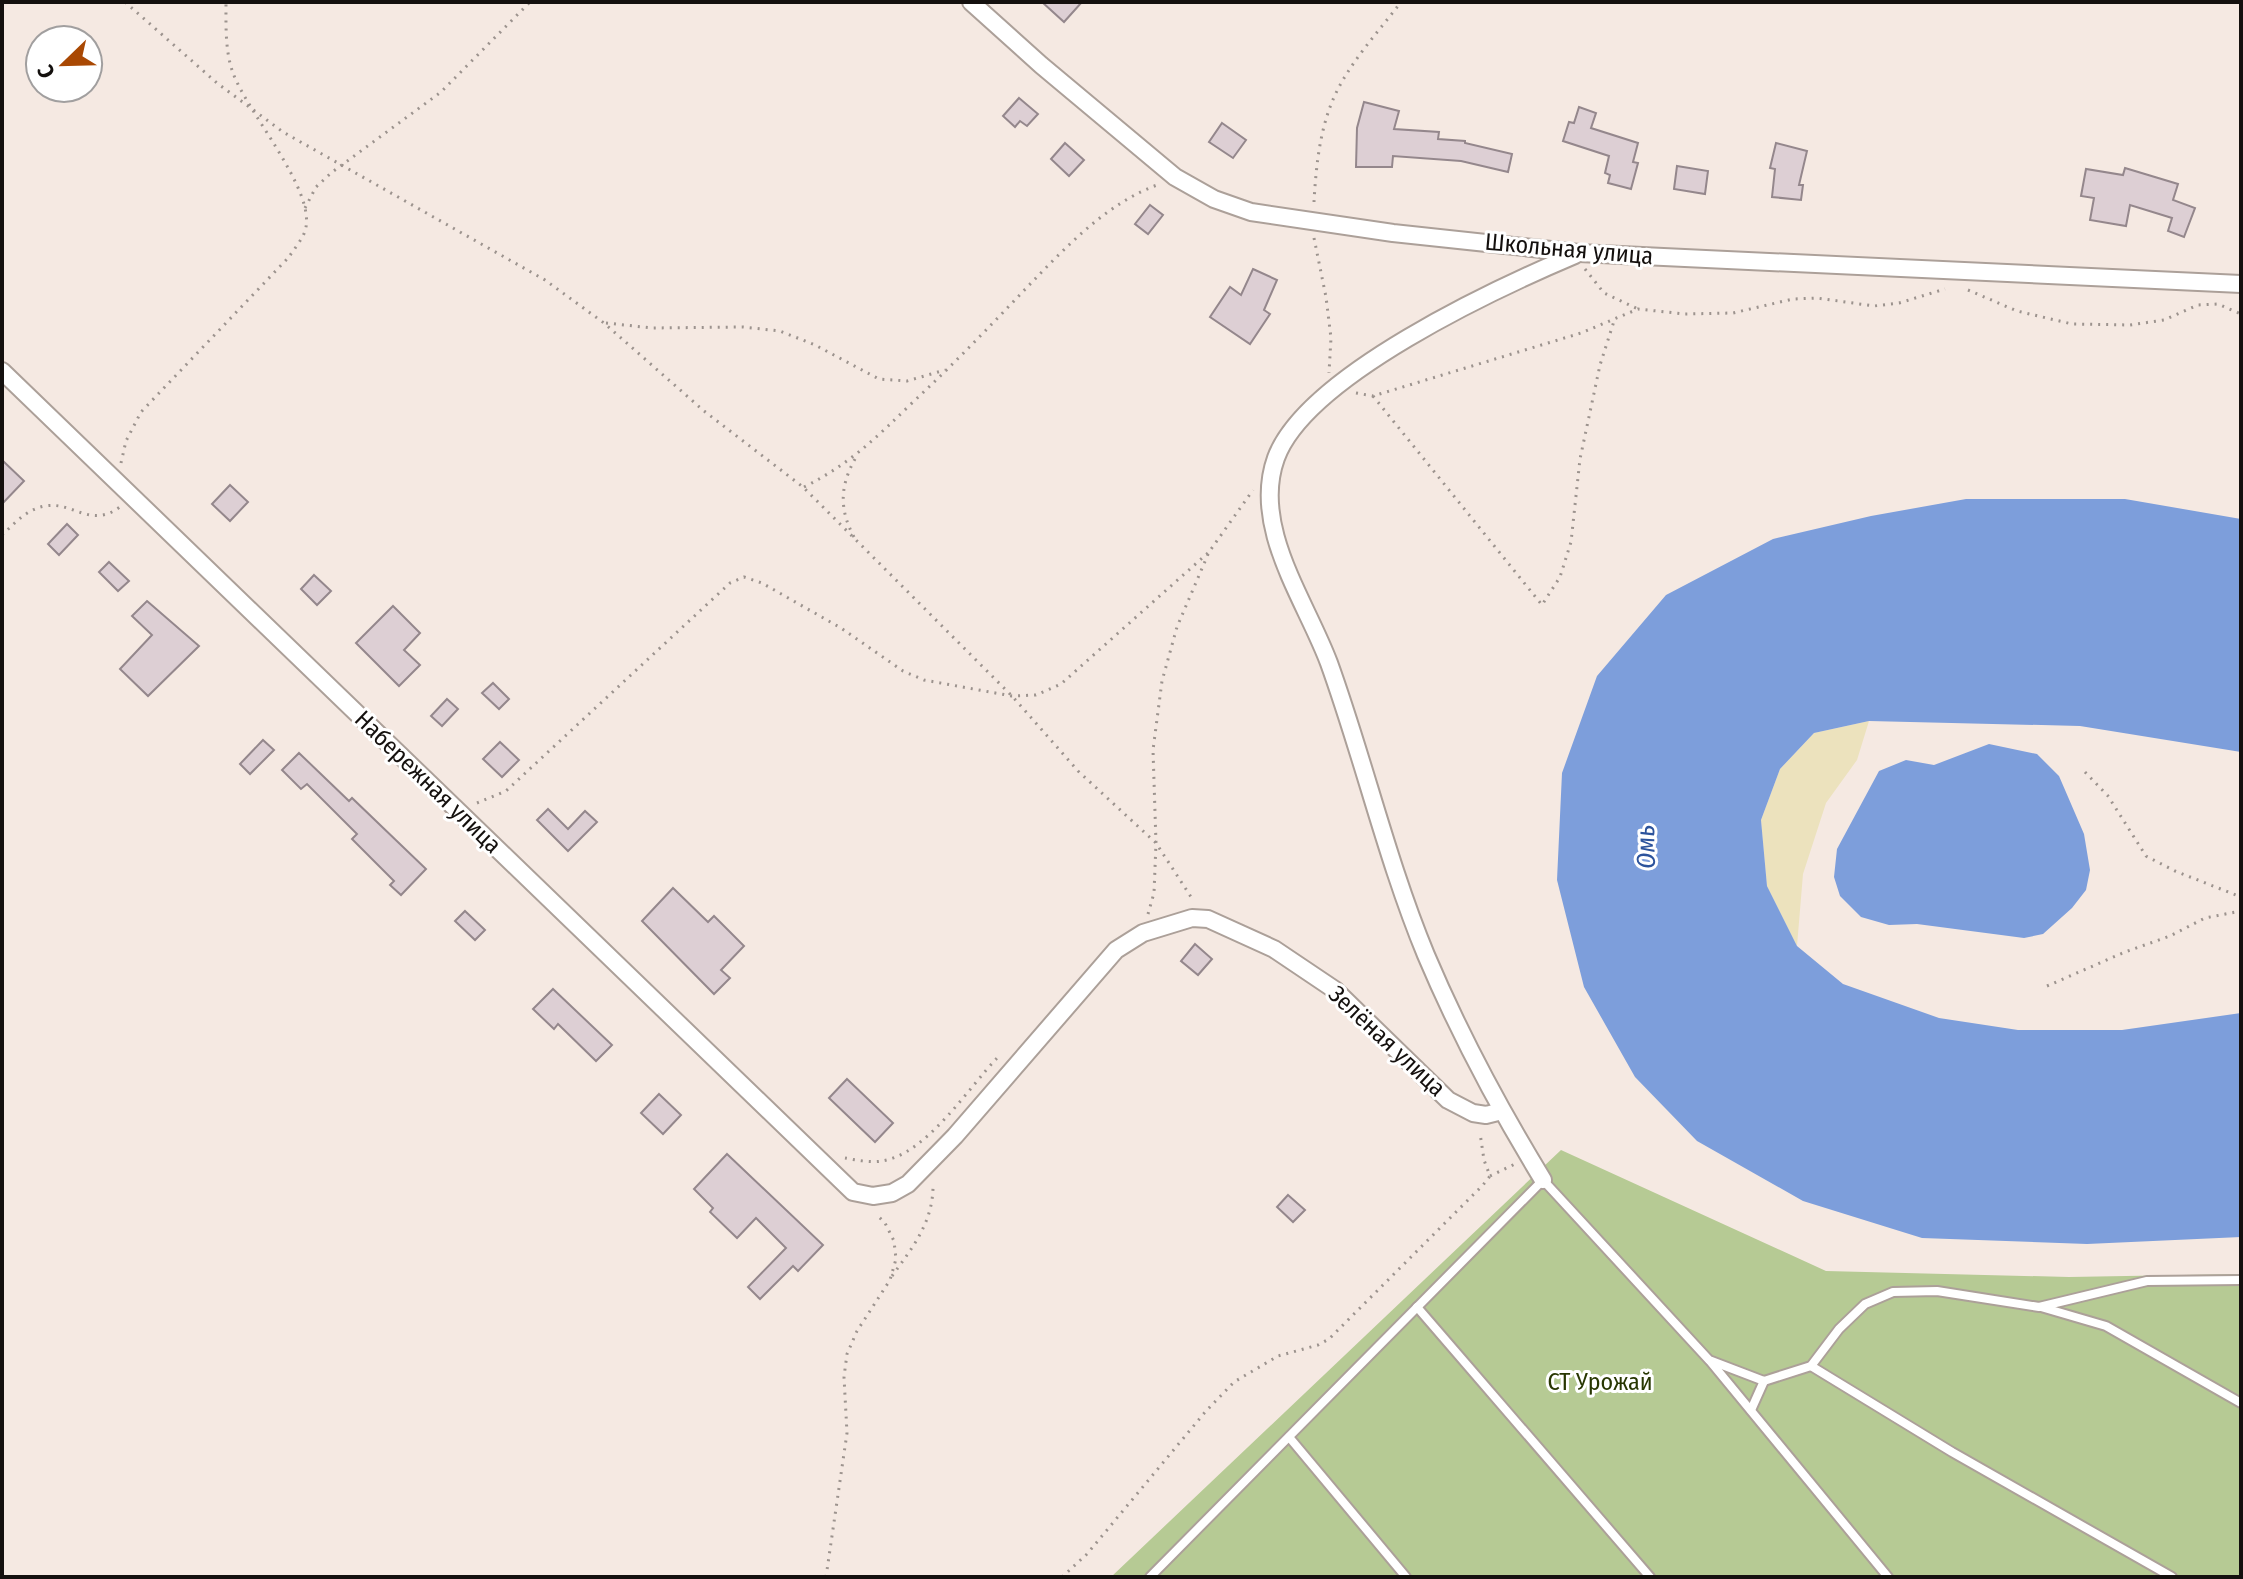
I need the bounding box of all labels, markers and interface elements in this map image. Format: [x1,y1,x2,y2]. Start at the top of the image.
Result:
north arrow [24,24,104,104]
text: С [31,61,61,82]
street label: Школьная улица [1484,228,1654,270]
street label: Набережная улица [349,705,507,859]
water label: Омь [1630,825,1662,869]
street label: Зелёная улица [1323,980,1451,1102]
park label: СТ Урожай [1547,1368,1653,1396]

